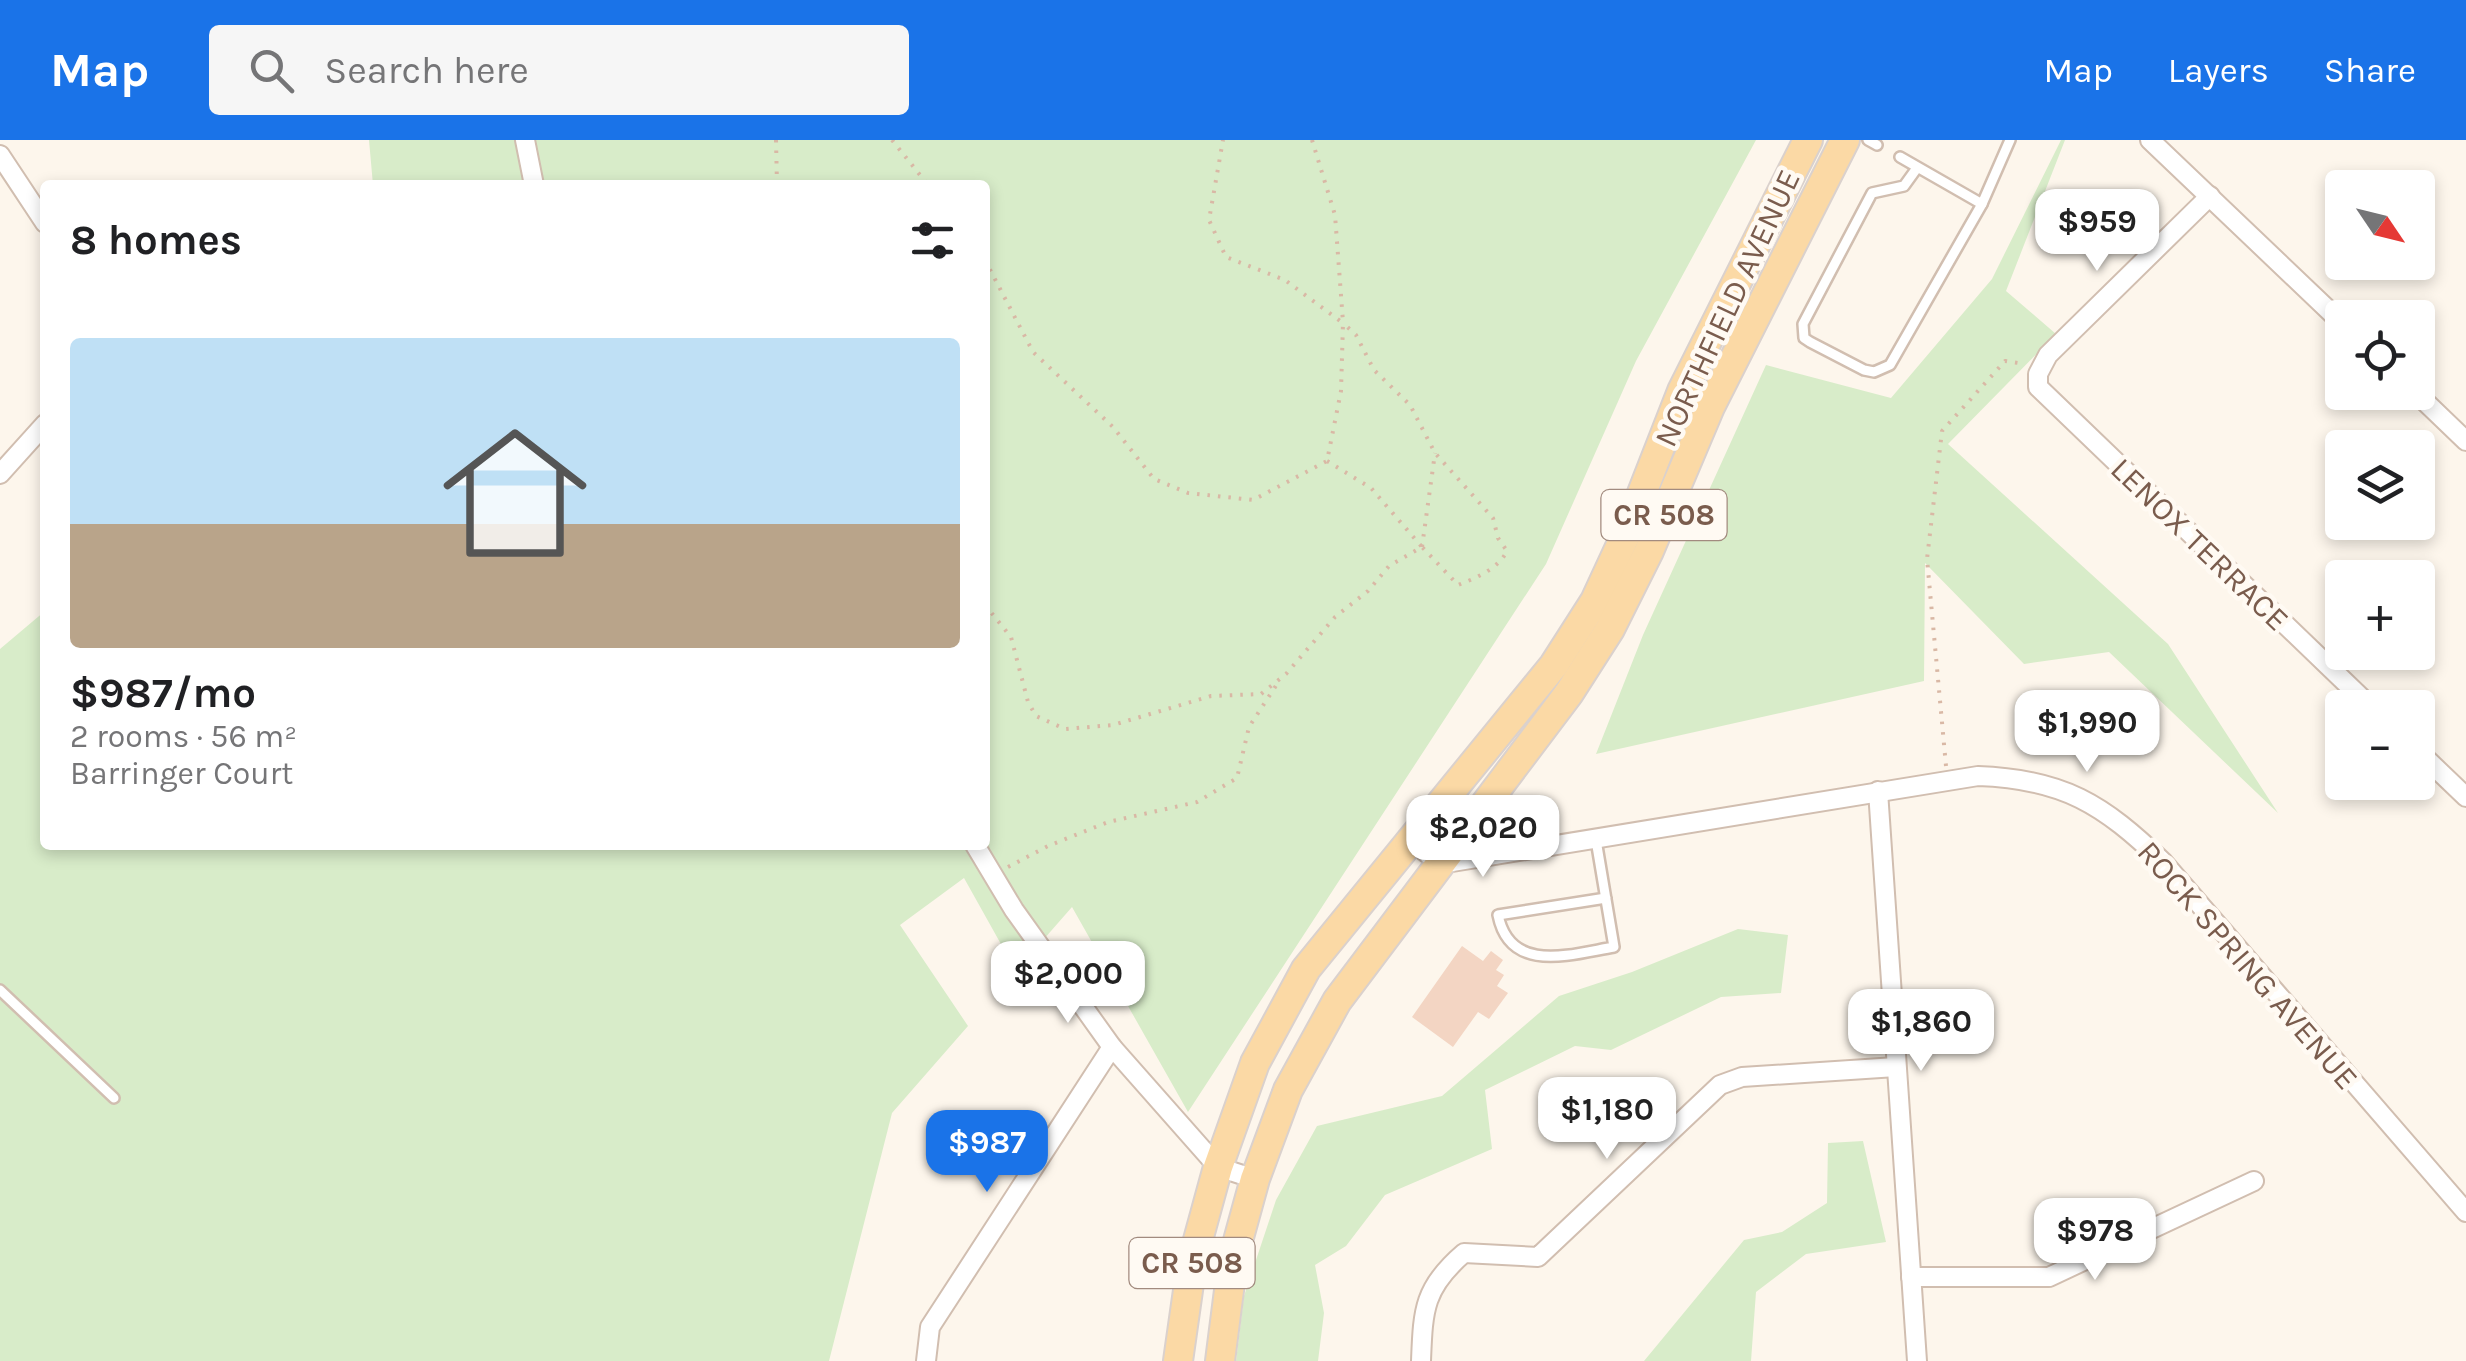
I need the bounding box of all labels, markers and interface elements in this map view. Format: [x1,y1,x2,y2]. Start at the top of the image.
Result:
search box [209,25,909,115]
text: Map [50,42,149,98]
icon: search [244,43,299,98]
text: Search here [324,48,529,93]
text: Map [2043,50,2113,91]
text: Layers [2168,50,2269,91]
text: Share [2324,50,2416,91]
street label: NORTHFIELD AVENUE [1647,164,1808,453]
north arrow [2325,170,2435,280]
map controls [2325,170,2435,800]
pin: $959 [2038,189,2156,274]
text: $959 [2057,203,2137,240]
icon: filters [905,213,960,268]
text: 8 homes [70,215,242,265]
button: locate [2325,300,2435,410]
icon: home [425,403,605,583]
button: layers [2325,430,2435,540]
street label: LENOX TERRACE [2103,450,2296,638]
road number: CR 508 [1602,490,1726,540]
button: + [2325,560,2435,670]
text: $987/mo [70,668,256,718]
pin: $1,990 [2006,690,2168,775]
button: − [2325,690,2435,800]
text: $1,990 [2037,704,2137,741]
text: 2 rooms · 56 m² [70,718,297,755]
text: Barringer Court [70,755,293,792]
pin: $2,020 [1402,795,1564,880]
text: $2,020 [1428,809,1538,846]
street label: ROCK SPRING AVENUE [2130,834,2366,1097]
pin: $2,000 [987,941,1149,1026]
text: $2,000 [1013,955,1123,992]
pin: $1,860 [1840,989,2002,1074]
text: $1,860 [1870,1003,1972,1040]
pin: $1,180 [1526,1077,1688,1162]
text: $1,180 [1560,1091,1654,1128]
pin: $987 [928,1110,1046,1195]
text: $987 [948,1124,1026,1161]
pin: $978 [2036,1198,2154,1283]
text: $978 [2056,1212,2134,1249]
road number: CR 508 [1130,1238,1254,1288]

